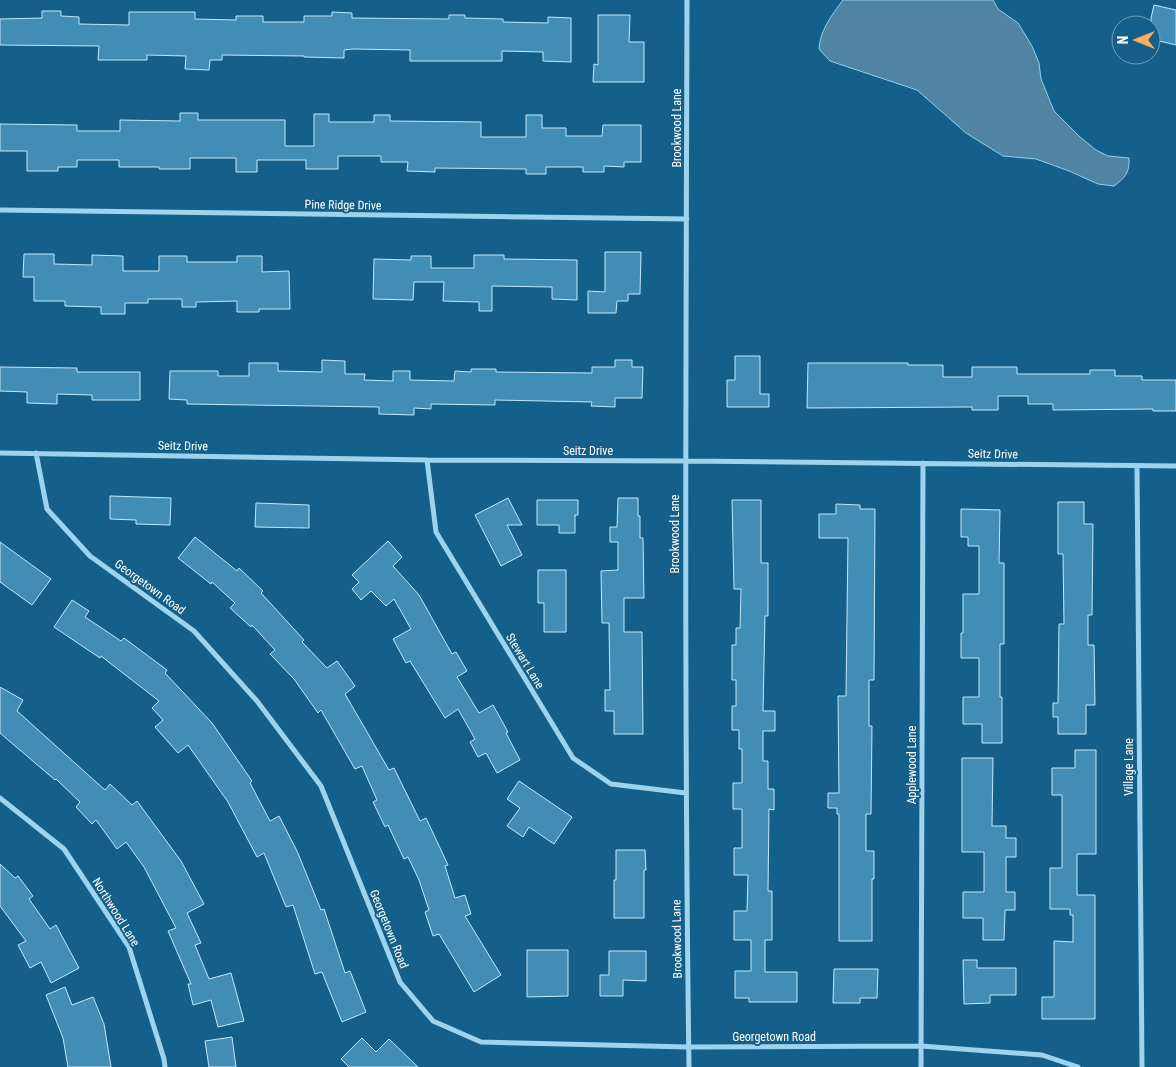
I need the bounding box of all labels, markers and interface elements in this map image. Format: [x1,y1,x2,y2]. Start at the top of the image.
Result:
north arrow [1111,15,1161,65]
text: N [1115,36,1131,44]
street label: Brookwood Lane [670,88,684,168]
street label: Pine Ridge Drive [304,197,382,213]
street label: Seitz Drive [158,439,209,453]
street label: Seitz Drive [563,444,613,458]
street label: Seitz Drive [968,447,1019,461]
street label: Brookwood Lane [668,494,682,574]
street label: Georgetown Road [112,557,188,617]
street label: Stewart Lane [503,631,547,692]
street label: Applewood Lane [905,725,919,804]
street label: Village Lane [1122,738,1136,796]
street label: Northwood Lane [89,875,143,949]
street label: Georgetown Road [367,888,411,970]
street label: Brookwood Lane [669,899,685,979]
street label: Georgetown Road [732,1030,816,1044]

